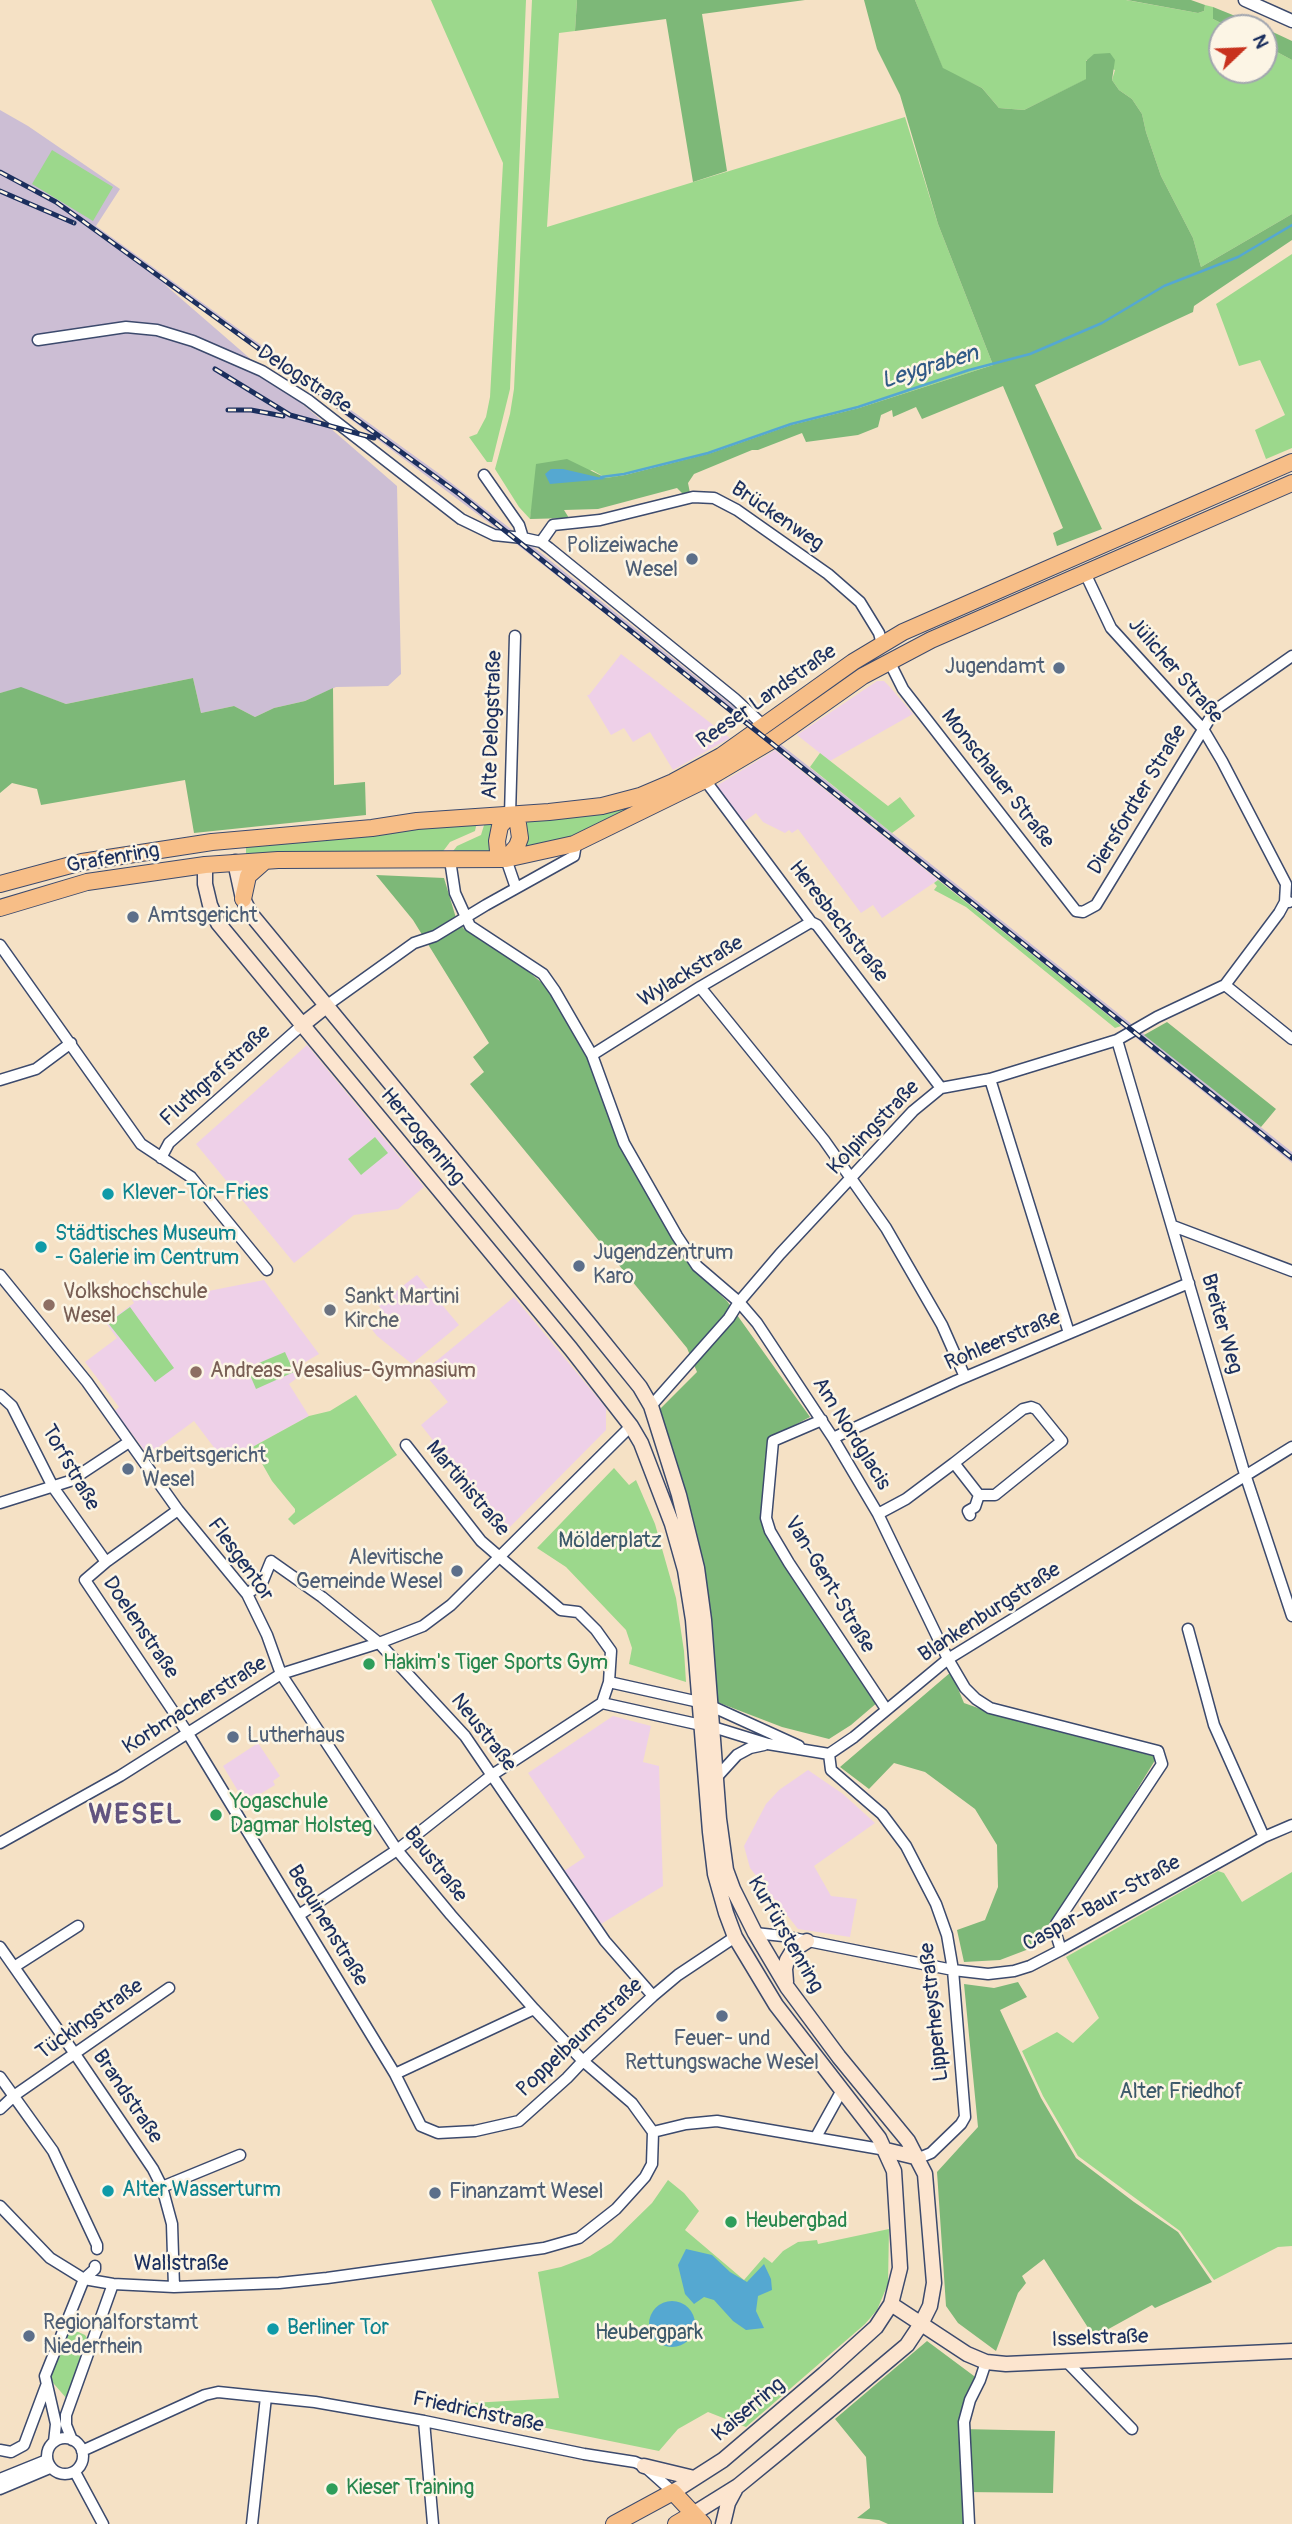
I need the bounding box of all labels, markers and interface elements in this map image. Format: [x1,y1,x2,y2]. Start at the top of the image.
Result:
north arrow [1208,14,1278,84]
text: N [1247,31,1274,52]
street label: Delogstraße [252,340,356,420]
water label: Leygraben [878,340,982,396]
street label: Brückenweg [726,477,828,557]
place label: Polizeiwache Wesel [567,534,678,584]
marker: Polizeiwache Wesel [684,551,700,567]
street label: Jülicher Straße [1122,613,1228,729]
street label: Reeser Landstraße [692,639,842,755]
street label: Alte Delogstraße [478,650,508,800]
place label: Jugendamt [945,655,1045,681]
marker: Jugendamt [1051,660,1067,676]
street label: Monschauer Straße [935,704,1059,854]
street label: Diersfordter Straße [1083,720,1193,880]
street label: Grafenring [65,838,161,880]
street label: Heresbachstraße [783,856,893,988]
place label: Amtsgericht [147,904,258,930]
marker: Amtsgericht [125,909,141,925]
street label: Wylackstraße [634,931,748,1013]
street label: Fluthgrafstraße [156,1020,276,1132]
street label: Kolpingstraße [823,1075,925,1181]
street label: Herzogenring [374,1084,470,1190]
place label: Klever-Tor-Fries [122,1181,268,1207]
marker: Klever-Tor-Fries [100,1186,116,1202]
place label: Städtisches Museum - Galerie im Centrum [55,1222,239,1272]
marker: Städtisches Museum - Galerie im Centrum [33,1239,49,1255]
place label: Jugendzentrum Karo [593,1241,733,1291]
marker: Jugendzentrum Karo [571,1258,587,1274]
street label: Breiter Weg [1195,1271,1247,1377]
place label: Volkshochschule Wesel [63,1280,207,1330]
place label: Sankt Martini Kirche [344,1285,459,1335]
marker: Volkshochschule Wesel [41,1297,57,1313]
marker: Sankt Martini Kirche [322,1302,338,1318]
street label: Rohleerstraße [941,1305,1065,1377]
place label: Andreas-Vesalius-Gymnasium [210,1359,476,1385]
marker: Andreas-Vesalius-Gymnasium [188,1364,204,1380]
street label: Am Nordglacis [806,1373,896,1495]
street label: Torfstraße [35,1421,105,1515]
street label: Martinistraße [420,1436,514,1542]
place label: Arbeitsgericht Wesel [142,1444,267,1494]
marker: Arbeitsgericht Wesel [120,1461,136,1477]
street label: Van-Gent-Straße [778,1512,880,1658]
street label: Flesgentor [201,1513,279,1607]
park label: Mölderplatz [558,1529,662,1555]
place label: Alevitische Gemeinde Wesel [296,1546,443,1596]
street label: Blankenburgstraße [914,1558,1066,1668]
marker: Alevitische Gemeinde Wesel [449,1563,465,1579]
street label: Doelenstraße [97,1572,183,1684]
street label: Korbmacherstraße [118,1651,272,1761]
place label: Hakim's Tiger Sports Gym [383,1651,608,1677]
marker: Hakim's Tiger Sports Gym [361,1656,377,1672]
street label: Neustraße [445,1689,521,1777]
place label: Lutherhaus [247,1724,345,1750]
marker: Lutherhaus [225,1729,241,1745]
place label: Yogaschule Dagmar Holsteg [230,1790,372,1840]
district label: WESEL [89,1799,183,1833]
marker: Yogaschule Dagmar Holsteg [208,1807,224,1823]
street label: Baustraße [398,1822,472,1908]
street label: Caspar-Baur-Straße [1019,1850,1185,1958]
street label: Beguinenstraße [281,1861,373,1991]
street label: Kurfürstenring [741,1872,829,1998]
street label: Lipperheystraße [915,1941,955,2083]
street label: Poppelbaumstraße [512,1973,648,2103]
street label: Tückingstraße [32,1974,148,2066]
marker: Feuer- und Rettungswache Wesel [714,2008,730,2024]
place label: Feuer- und Rettungswache Wesel [625,2027,819,2077]
street label: Brandstraße [86,2045,168,2149]
park label: Alter Friedhof [1119,2080,1243,2106]
place label: Alter Wasserturm [122,2178,281,2204]
place label: Finanzamt Wesel [449,2180,603,2206]
marker: Alter Wasserturm [100,2183,116,2199]
marker: Finanzamt Wesel [427,2185,443,2201]
place label: Heubergbad [745,2209,847,2235]
marker: Heubergbad [723,2214,739,2230]
street label: Wallstraße [134,2252,228,2278]
place label: Regionalforstamt Niederrhein [43,2311,198,2361]
place label: Berliner Tor [287,2316,389,2342]
marker: Berliner Tor [265,2321,281,2337]
park label: Heubergpark [595,2321,703,2347]
street label: Isselstraße [1051,2325,1149,2353]
marker: Regionalforstamt Niederrhein [21,2328,37,2344]
street label: Kaiserring [708,2372,790,2448]
street label: Friedrichstraße [410,2387,546,2439]
place label: Kieser Training [346,2476,474,2502]
marker: Kieser Training [324,2481,340,2497]

